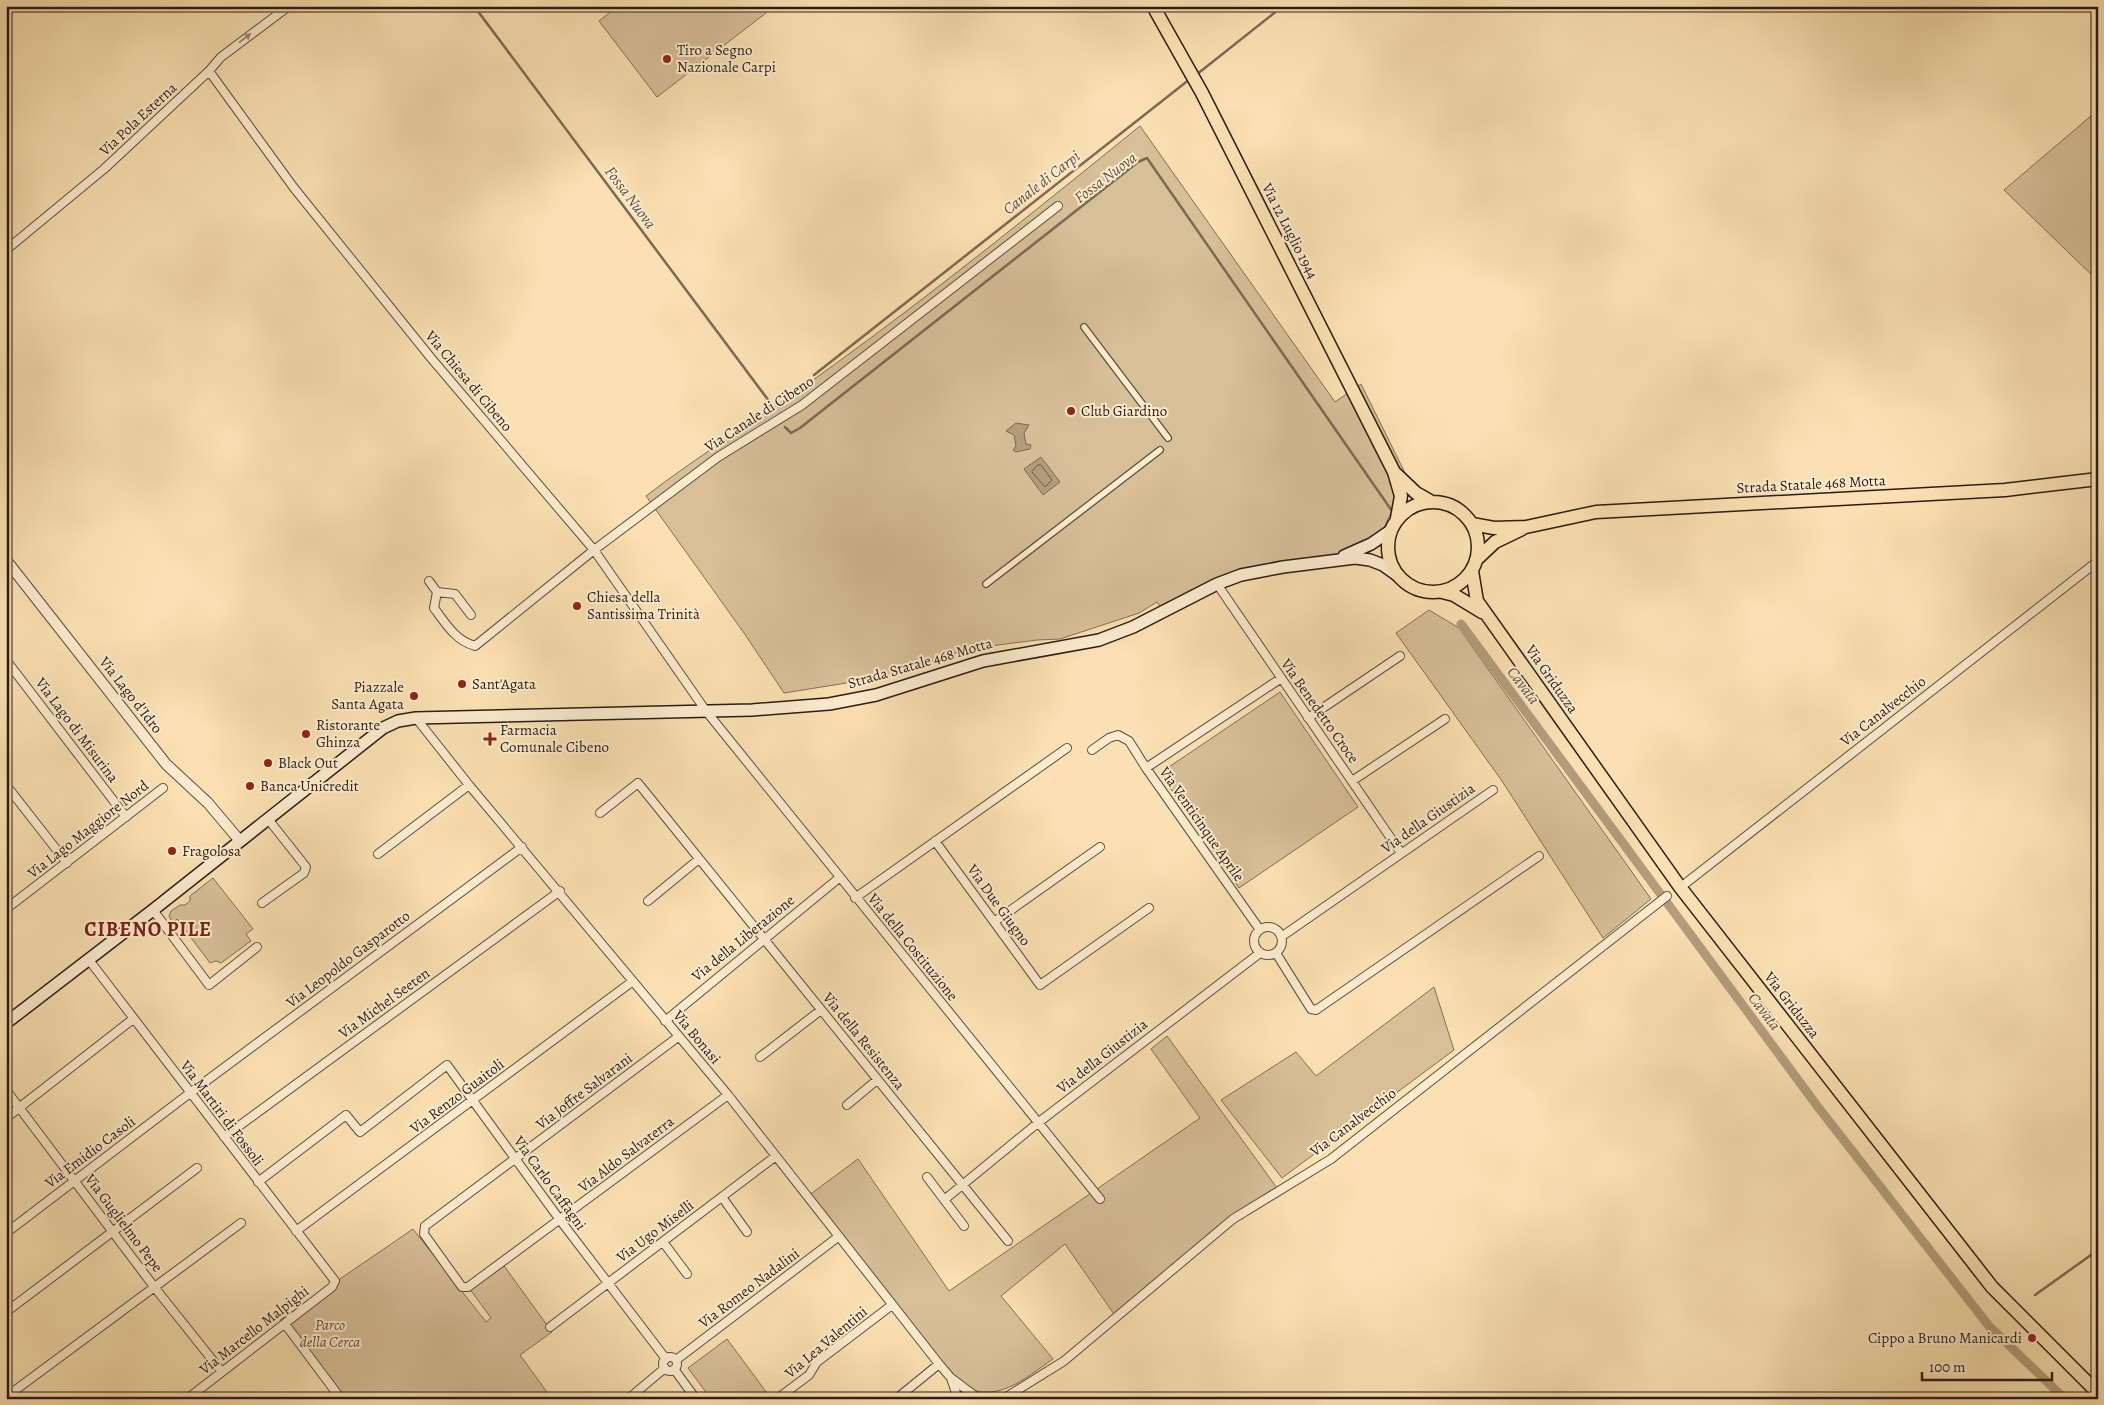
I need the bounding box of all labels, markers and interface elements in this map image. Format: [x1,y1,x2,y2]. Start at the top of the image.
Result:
one-way arrow [238,33,251,44]
place label: Tiro a Segno Nazionale Carpi [677,40,776,77]
marker: Tiro a Segno Nazionale Carpi [661,53,673,65]
street label: Via Pola Esterna [94,78,181,161]
water label: Canale di Carpi [998,146,1085,220]
water label: Fossa Nuova [1070,147,1142,209]
water label: Fossa Nuova [599,162,661,234]
street label: Via 12 Luglio 1944 [1257,179,1323,283]
street label: Via Chiesa di Cibeno [420,326,517,436]
street label: Via Canale di Cibeno [700,371,817,457]
place label: Club Giardino [1081,401,1167,421]
marker: Club Giardino [1065,405,1077,417]
street label: Strada Statale 468 Motta [1736,470,1886,498]
place label: Chiesa della Santissima Trinità [587,587,700,624]
marker: Chiesa della Santissima Trinità [571,600,583,612]
street label: Strada Statale 468 Motta [845,633,995,693]
street label: Via Griduzza [1520,640,1583,717]
street label: Via Lago d'Idro [94,652,167,737]
street label: Via Benedetto Croce [1276,654,1364,767]
water label: Cavata [1502,662,1545,710]
street label: Via Canalvecchio [1835,671,1930,751]
street label: Via Lago di Misurina [30,673,123,787]
place label: Sant'Agata [472,674,536,694]
place label: Piazzale Santa Agata [331,677,404,714]
marker: Sant'Agata [456,678,468,690]
marker: Piazzale Santa Agata [408,690,420,702]
place label: Ristorante Ghinza [316,715,380,752]
place label: Farmacia Comunale Cibeno [500,720,609,757]
marker: Ristorante Ghinza [300,728,312,740]
marker: Farmacia Comunale Cibeno [484,733,496,745]
place label: Black Out [278,753,338,773]
marker: Black Out [262,757,274,769]
street label: Via Venticinque Aprile [1154,762,1249,886]
street label: Via Lago Maggiore Nord [23,775,153,883]
place label: Banca Unicredit [260,776,359,796]
street label: Via della Giustizia [1376,778,1479,858]
marker: Banca Unicredit [244,780,256,792]
place label: Fragolosa [182,841,241,861]
marker: Fragolosa [166,845,178,857]
street label: Via Due Giugno [962,859,1035,950]
street label: Via della Costituzione [863,888,963,1005]
street label: Via della Liberazione [687,890,799,986]
street label: Via Leopoldo Gasparotto [281,906,414,1013]
district label: CIBENO PILE [84,916,212,943]
street label: Via Michel Seeten [334,963,434,1043]
street label: Via Griduzza [1759,967,1824,1042]
street label: Via della Resistenza [818,987,910,1094]
water label: Cavata [1743,988,1786,1036]
street label: Via Bonasi [668,1005,725,1068]
street label: Via della Giustizia [1052,1014,1152,1098]
street label: Via Joffre Salvarani [531,1048,636,1134]
street label: Via Renzo Guaitoli [405,1054,508,1139]
street label: Via Martiri di Fossoli [175,1055,268,1170]
street label: Via Canalvecchio [1305,1083,1400,1162]
street label: Via Emidio Casoli [40,1111,139,1193]
street label: Via Aldo Salvaterra [573,1111,678,1197]
street label: Via Carlo Caffagni [509,1131,591,1234]
street label: Via Guglielmo Pepe [80,1169,168,1276]
street label: Via Ugo Miselli [611,1195,698,1267]
street label: Via Romeo Nadalini [694,1243,804,1333]
street label: Via Marcello Malpighi [194,1281,313,1380]
street label: Via Lea Valentini [780,1301,872,1383]
park label: Parco della Cerca [300,1315,360,1352]
place label: Cippo a Bruno Manicardi [1868,1328,2022,1348]
marker: Cippo a Bruno Manicardi [2026,1332,2038,1344]
scale bar [1922,1350,2052,1382]
text: 100 m [1929,1357,1966,1377]

